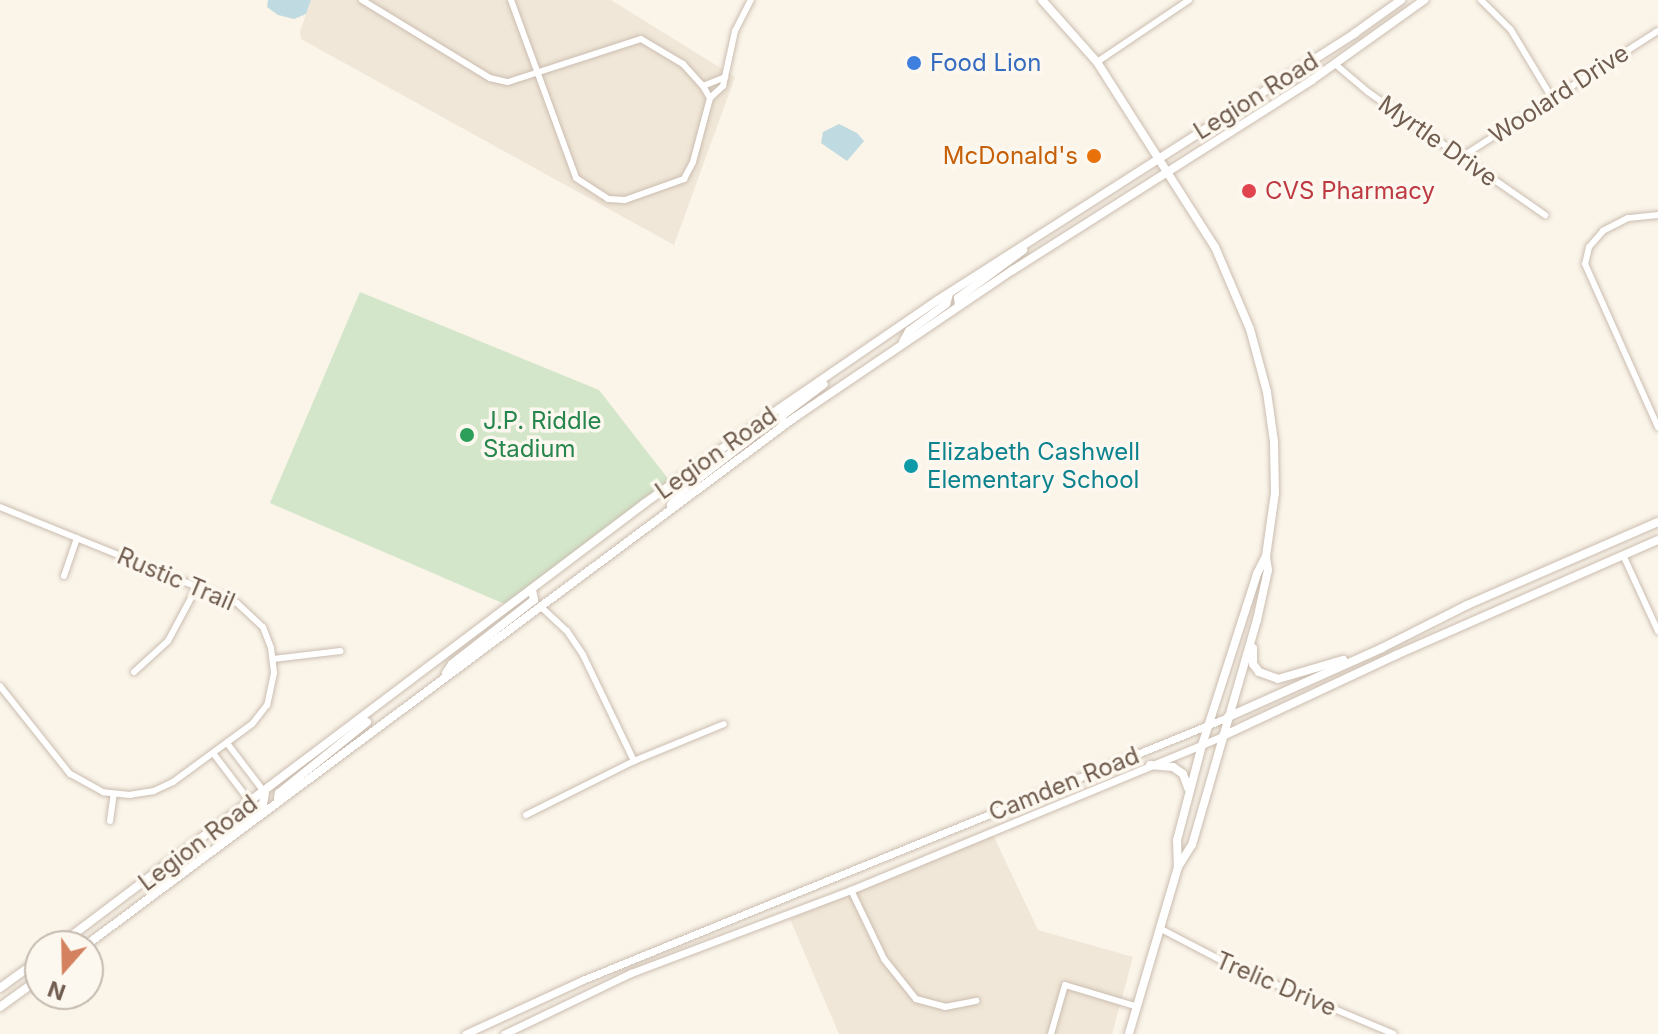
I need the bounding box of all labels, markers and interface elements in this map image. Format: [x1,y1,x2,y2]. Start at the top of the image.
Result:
street label: Woolard Drive [1484,38,1634,150]
street label: Legion Road [1188,46,1324,146]
place label: Food Lion [930,49,1041,77]
marker: Food Lion [905,54,923,72]
street label: Myrtle Drive [1373,89,1503,193]
place label: McDonald's [943,142,1078,170]
marker: McDonald's [1085,147,1103,165]
place label: CVS Pharmacy [1265,177,1435,205]
marker: CVS Pharmacy [1240,182,1258,200]
street label: Legion Road [650,401,782,505]
place label: J.P. Riddle Stadium [483,407,601,463]
marker: J.P. Riddle Stadium [458,426,476,444]
place label: Elizabeth Cashwell Elementary School [927,438,1140,494]
marker: Elizabeth Cashwell Elementary School [902,457,920,475]
street label: Rustic Trail [113,541,239,617]
street label: Camden Road [985,741,1143,827]
street label: Legion Road [133,789,263,897]
north arrow [24,930,104,1010]
street label: Trelic Drive [1211,946,1341,1022]
text: N [44,976,69,1006]

